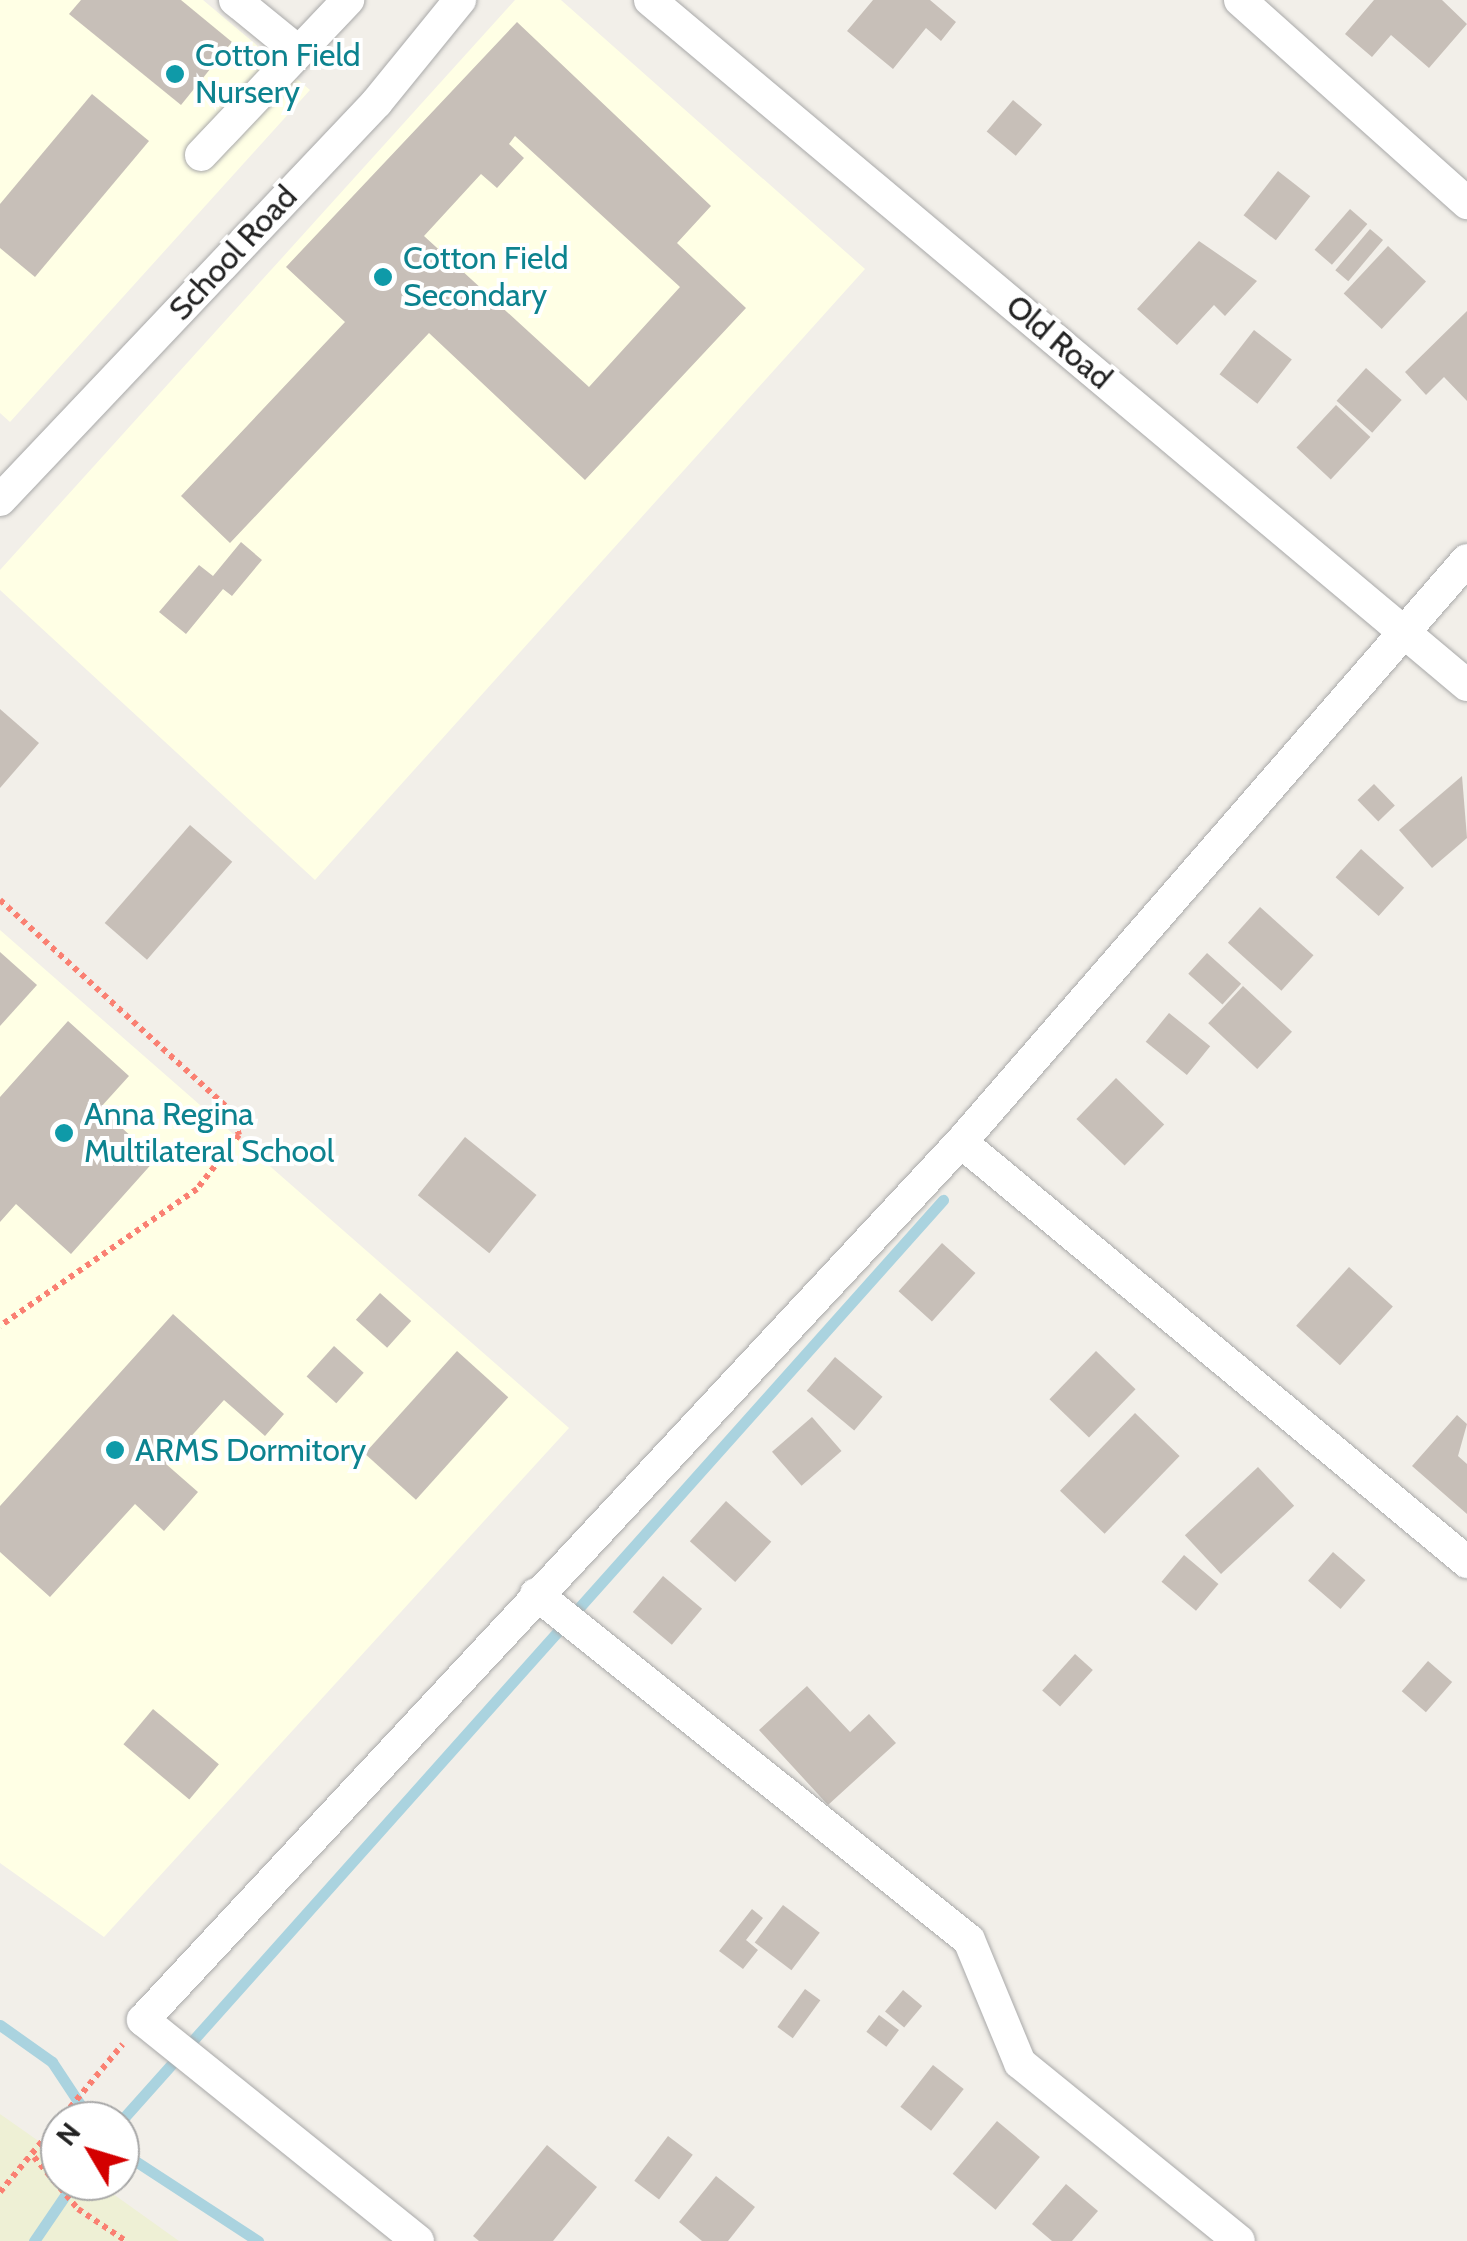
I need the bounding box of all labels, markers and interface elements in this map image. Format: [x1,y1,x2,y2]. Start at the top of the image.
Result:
place label: Cotton Field Nursery [195,37,361,112]
marker: Cotton Field Nursery [164,63,186,85]
street label: School Road [161,178,305,328]
place label: Cotton Field Secondary [403,240,569,315]
marker: Cotton Field Secondary [372,266,394,288]
street label: Old Road [998,287,1120,397]
place label: Anna Regina Multilateral School [84,1096,334,1171]
marker: Anna Regina Multilateral School [53,1122,75,1144]
place label: ARMS Dormitory [135,1431,366,1469]
marker: ARMS Dormitory [104,1439,126,1461]
north arrow [40,2101,140,2201]
text: N [48,2116,87,2152]

